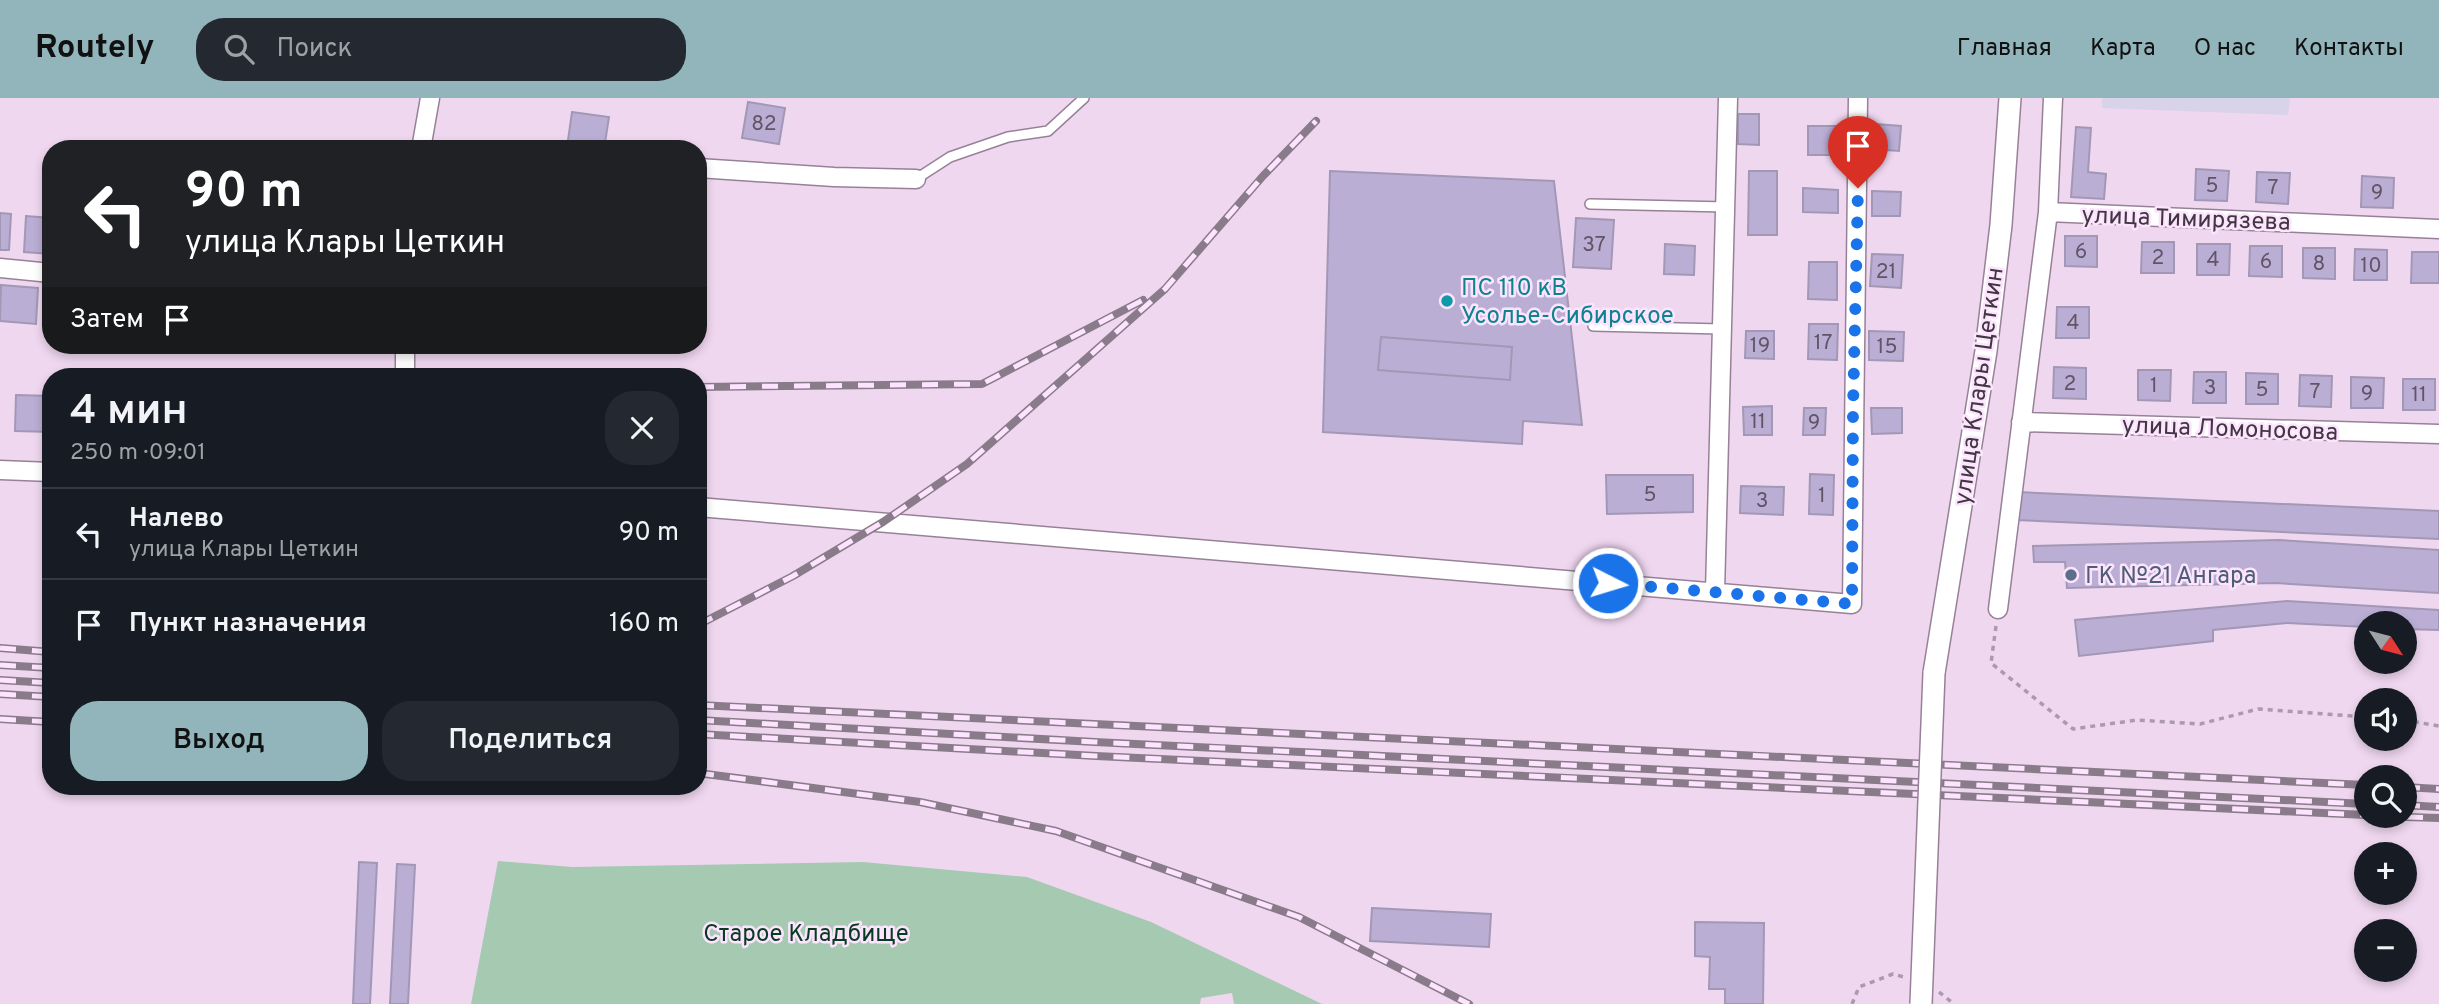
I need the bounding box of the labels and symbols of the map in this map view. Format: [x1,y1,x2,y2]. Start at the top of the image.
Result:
house number: 82 [751,111,777,138]
pin [1828,116,1888,188]
house number: 5 [2205,173,2219,200]
house number: 7 [2268,175,2279,202]
house number: 9 [2371,180,2383,207]
street label: улица Тимирязева [2081,201,2291,239]
house number: 37 [1582,232,1606,259]
house number: 6 [2075,239,2087,266]
house number: 2 [2152,245,2164,272]
house number: 4 [2206,247,2220,274]
house number: 6 [2260,249,2272,276]
house number: 8 [2313,251,2325,278]
house number: 10 [2360,253,2382,280]
house number: 21 [1876,259,1896,286]
street label: улица Клары Цеткин [1948,265,2012,507]
place label: ПС 110 кВ Усолье-Сибирское [1461,274,1674,332]
marker: ПС 110 кВ Усолье-Сибирское [1439,293,1455,309]
house number: 4 [2066,310,2080,337]
house number: 17 [1814,330,1832,357]
house number: 19 [1750,333,1770,360]
house number: 15 [1877,334,1897,361]
house number: 2 [2064,371,2076,398]
house number: 1 [2150,373,2158,400]
house number: 3 [2204,375,2216,402]
house number: 5 [2255,377,2269,404]
house number: 7 [2310,379,2321,406]
house number: 9 [2361,381,2373,408]
house number: 11 [2411,382,2427,409]
house number: 11 [1750,409,1766,436]
house number: 9 [1808,410,1820,437]
street label: улица Ломоносова [2121,411,2339,449]
house number: 5 [1643,482,1657,509]
house number: 1 [1818,483,1826,510]
house number: 3 [1756,488,1768,515]
position arrow [1571,546,1645,620]
place label: ГК №21 Ангара [2085,562,2256,592]
marker: ГК №21 Ангара [2063,567,2079,583]
north arrow [2354,611,2417,674]
park label: Старое Кладбище [703,920,909,950]

